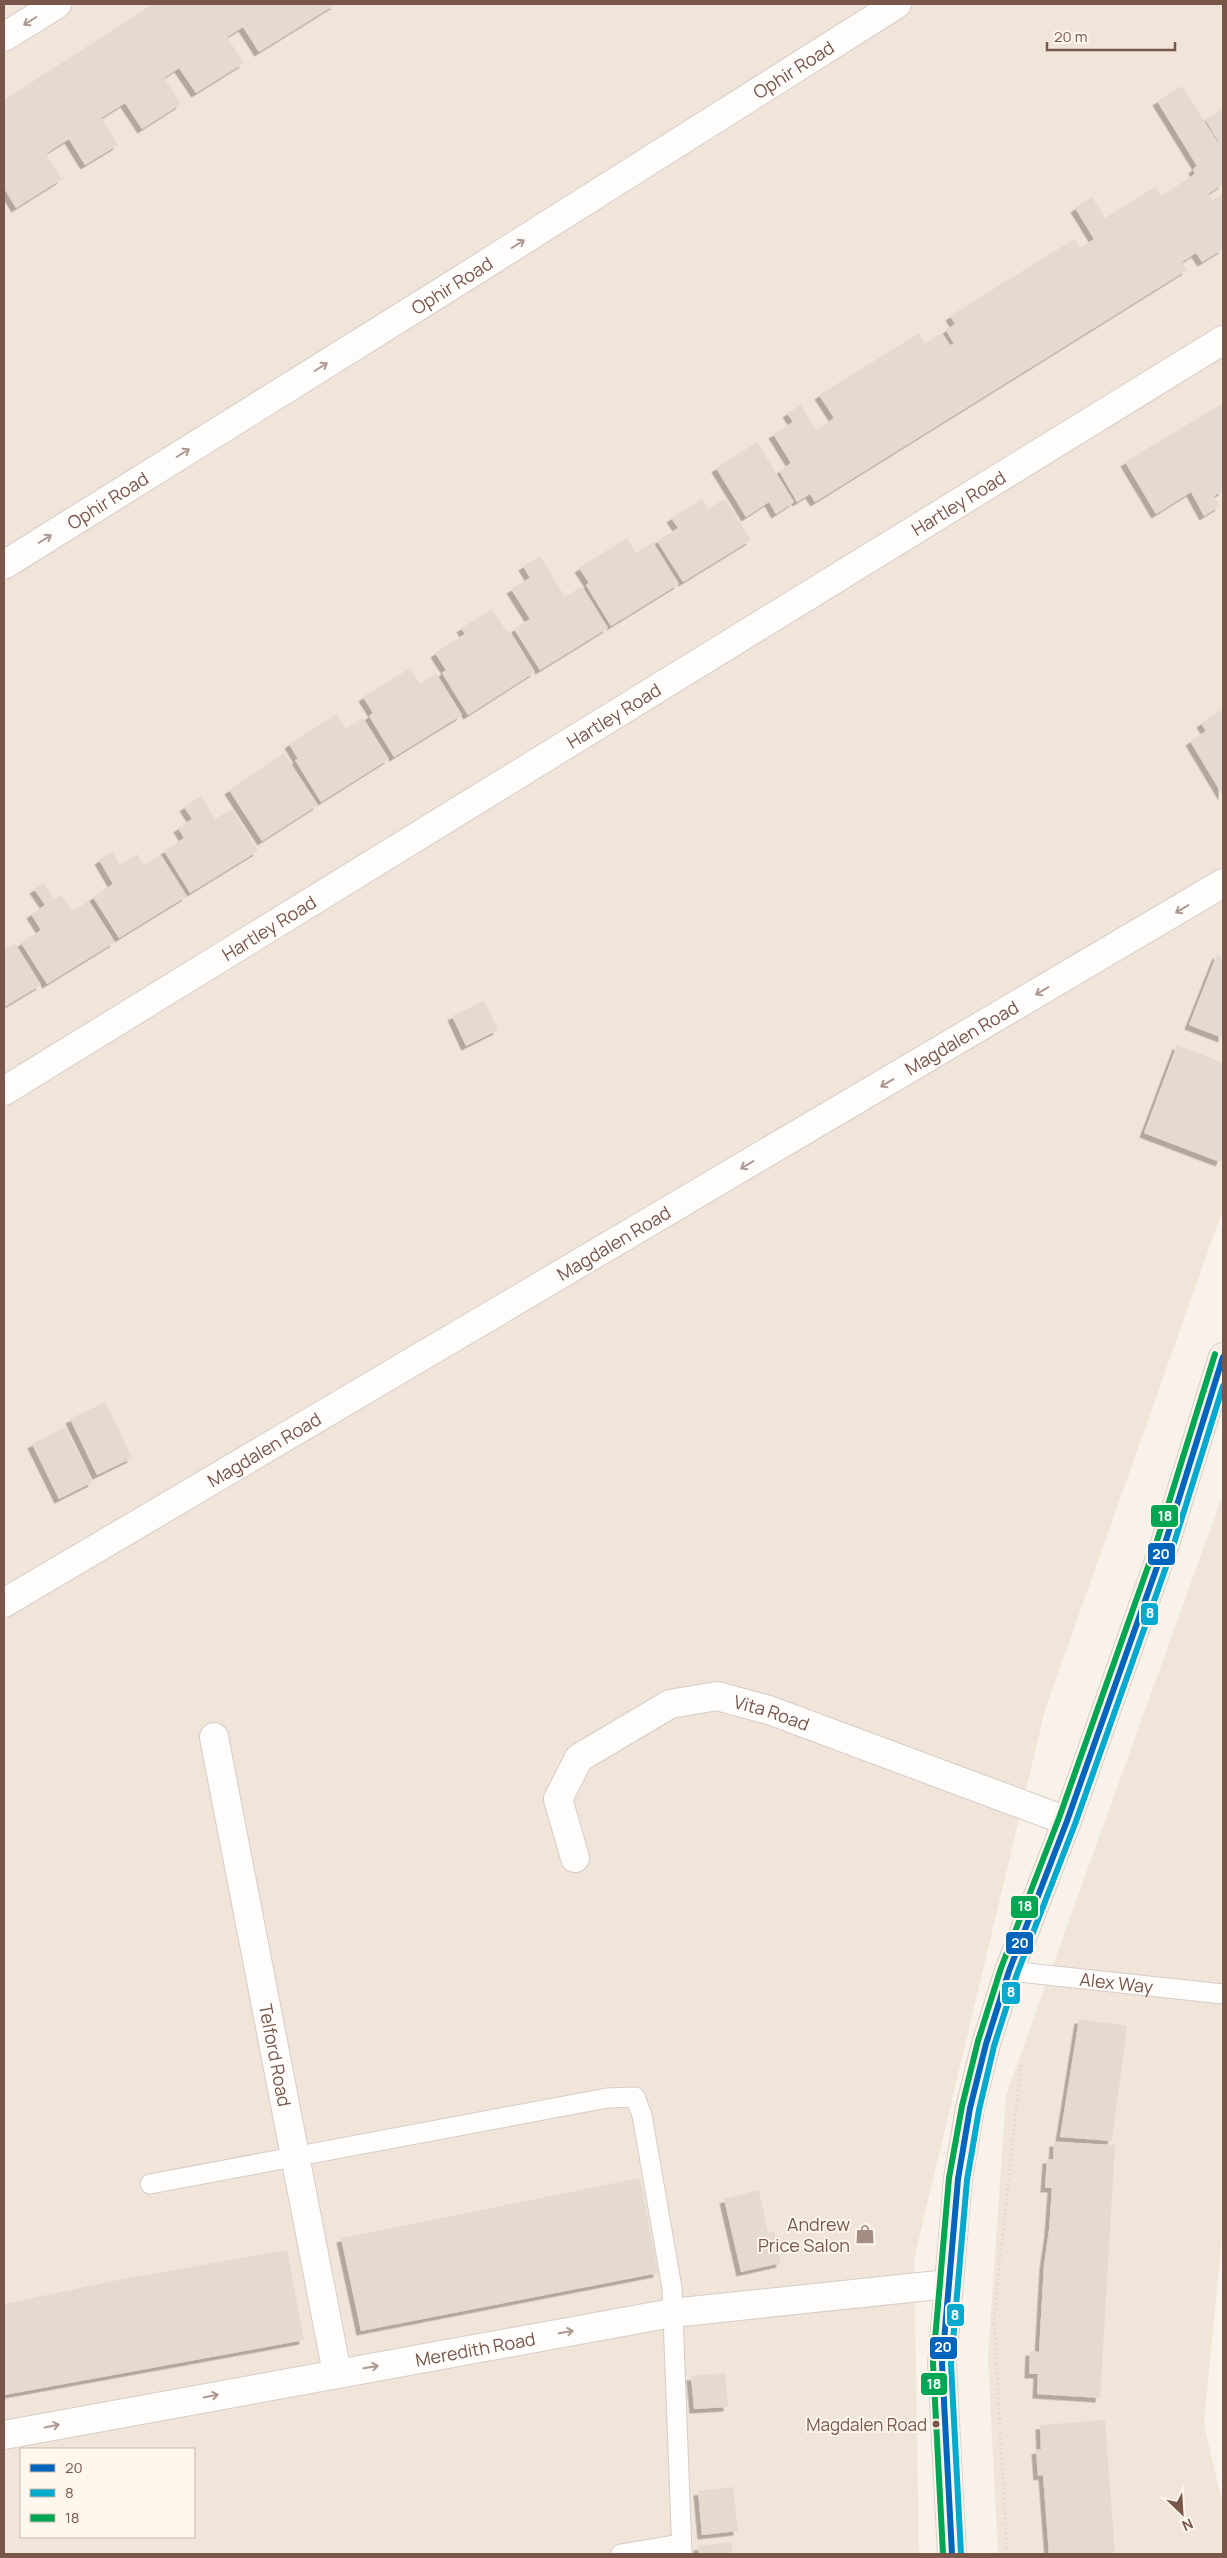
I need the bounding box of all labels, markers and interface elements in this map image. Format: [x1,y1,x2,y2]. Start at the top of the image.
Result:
one-way arrow [24,16,38,26]
scale bar [1047,20,1174,52]
text: 20 m [1054,26,1087,47]
street label: Ophir Road [748,35,838,104]
one-way arrow [511,239,525,249]
street label: Ophir Road [407,251,497,320]
one-way arrow [314,362,328,373]
one-way arrow [176,448,190,459]
street label: Hartley Road [907,465,1010,541]
street label: Ophir Road [62,466,153,535]
one-way arrow [38,534,52,544]
street label: Hartley Road [562,677,665,754]
street label: Hartley Road [217,890,320,966]
one-way arrow [1175,904,1189,914]
one-way arrow [1035,987,1049,997]
street label: Magdalen Road [900,995,1023,1080]
one-way arrow [880,1078,894,1088]
one-way arrow [740,1161,754,1171]
street label: Magdalen Road [552,1200,675,1286]
street label: Magdalen Road [203,1407,325,1492]
line badge: 18 [1150,1504,1179,1528]
text: 18 [1158,1506,1172,1525]
line badge: 20 [1147,1542,1176,1566]
text: 20 [1152,1544,1170,1563]
line badge: 8 [1140,1602,1159,1626]
text: 8 [1146,1603,1154,1622]
street label: Vita Road [731,1689,813,1736]
line badge: 18 [1010,1895,1039,1919]
text: 18 [1018,1896,1032,1915]
line badge: 20 [1005,1931,1034,1955]
text: 20 [1011,1933,1029,1952]
street label: Alex Way [1078,1967,1155,1998]
line badge: 8 [1001,1981,1021,2005]
text: 8 [1007,1982,1015,2001]
street label: Telford Road [254,2002,297,2108]
place label: Andrew Price Salon [758,2212,850,2257]
shop icon: Andrew Price Salon [854,2223,876,2245]
line badge: 8 [946,2303,965,2327]
text: 8 [951,2305,959,2324]
street label: Meredith Road [413,2326,537,2372]
one-way arrow [557,2327,573,2337]
line badge: 20 [929,2336,958,2360]
text: 20 [934,2337,952,2356]
one-way arrow [363,2361,379,2371]
line badge: 18 [920,2372,948,2396]
text: 18 [927,2374,941,2393]
one-way arrow [203,2391,219,2401]
place label: Magdalen Road [806,2413,927,2436]
marker: Magdalen Road [931,2419,941,2429]
one-way arrow [43,2421,59,2430]
legend [20,2448,195,2538]
text: 20 [65,2457,83,2478]
text: 8 [65,2482,74,2503]
north arrow [1157,2488,1207,2538]
text: 18 [65,2507,80,2528]
text: N [1179,2514,1196,2536]

